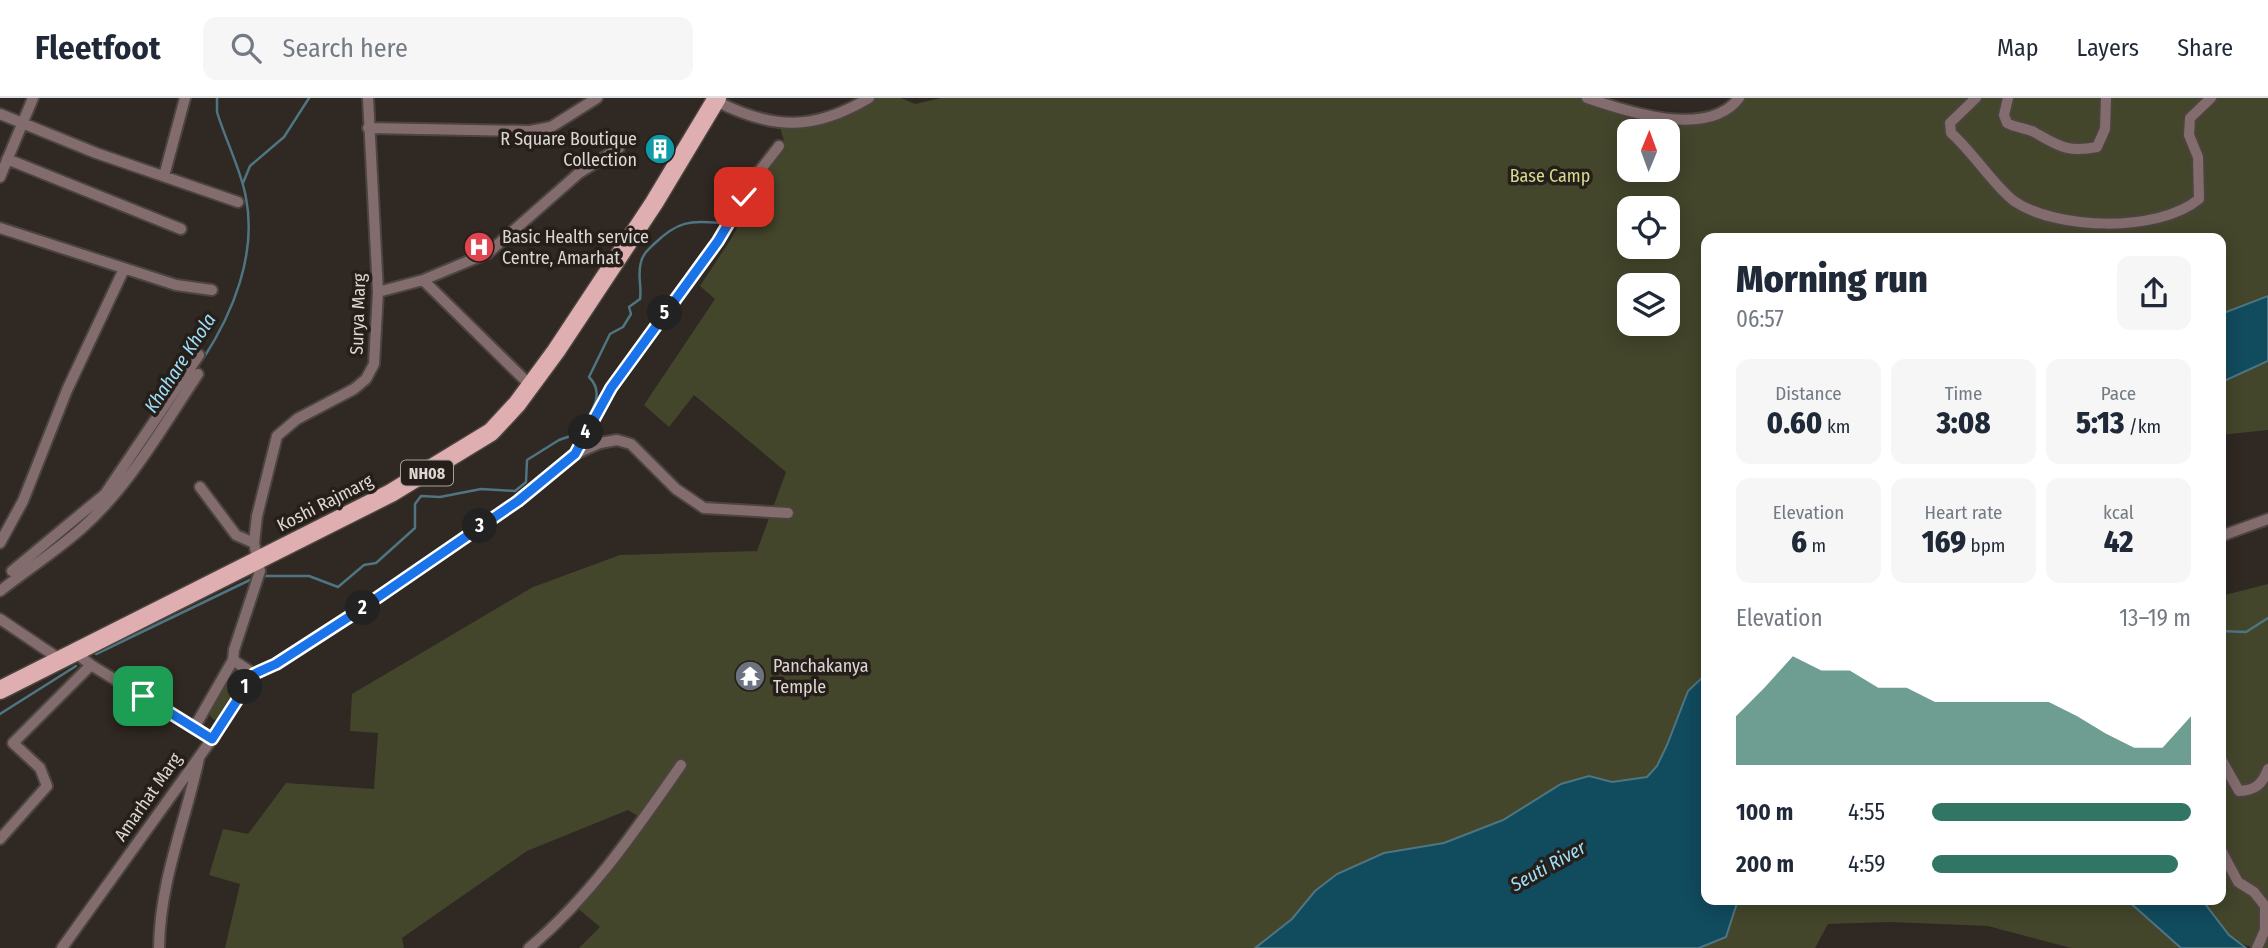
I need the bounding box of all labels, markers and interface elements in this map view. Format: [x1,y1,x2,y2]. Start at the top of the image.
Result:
search box [203,17,693,80]
text: Fleetfoot [35,28,161,68]
icon: search [227,29,265,67]
text: Search here [283,33,408,64]
text: Map [1997,34,2039,62]
text: Layers [2077,34,2139,62]
text: Share [2177,34,2233,62]
north arrow [1617,119,1680,182]
map controls [1617,119,1680,336]
place label: R Square Boutique Collection [500,128,637,171]
building icon: R Square Boutique Collection [643,132,677,166]
park label: Base Camp [1510,165,1590,187]
pin [714,167,774,227]
icon: check [725,178,763,216]
button: locate [1617,196,1680,259]
place label: Basic Health service Centre, Amarhat [502,226,649,269]
hospital icon: Basic Health service Centre, Amarhat [462,230,496,264]
text: Morning run [1736,256,1928,302]
button: share [2117,256,2191,330]
street label: Surya Marg [346,272,370,355]
button: layers [1617,273,1680,336]
pin: 5 [648,296,682,330]
text: 5 [660,301,669,324]
text: 06:57 [1736,305,1784,333]
water label: Khahare Khola [139,309,221,417]
text: Distance [1775,382,1842,405]
text: Time [1945,382,1982,405]
text: Pace [2101,382,2136,405]
text: 0.60 [1767,405,1822,441]
text: 3:08 [1936,405,1991,441]
text: 5:13 [2076,405,2124,441]
pin: 4 [568,414,604,450]
text: km [1822,415,1850,438]
text: /km [2124,415,2161,438]
text: 4 [581,420,590,443]
road number: NH08 [401,460,453,486]
street label: Koshi Rajmarg [273,469,377,537]
text: Elevation [1773,501,1844,524]
text: Heart rate [1924,501,2003,524]
text: kcal [2103,501,2134,524]
pin: 3 [462,508,498,544]
text: 3 [475,514,484,537]
text: 6 [1791,524,1807,560]
text: 169 [1922,524,1966,560]
text: 42 [2104,524,2133,560]
text: m [1807,534,1826,557]
text: bpm [1966,534,2005,557]
pin: 2 [346,590,380,626]
text: 2 [358,596,367,619]
text: Elevation [1736,604,1823,632]
text: 13–19 m [2119,604,2191,632]
place label: Panchakanya Temple [773,655,869,698]
temple icon: Panchakanya Temple [733,659,767,693]
pin [113,666,173,726]
pin: 1 [228,670,262,704]
text: 1 [240,675,249,698]
icon: arrive [124,677,162,715]
street label: Amarhat Marg [109,748,187,845]
text: 100 m [1736,798,1793,826]
text: 4:55 [1848,798,1885,826]
water label: Seuti River [1505,835,1591,897]
text: 200 m [1736,850,1794,878]
text: 4:59 [1848,850,1886,878]

